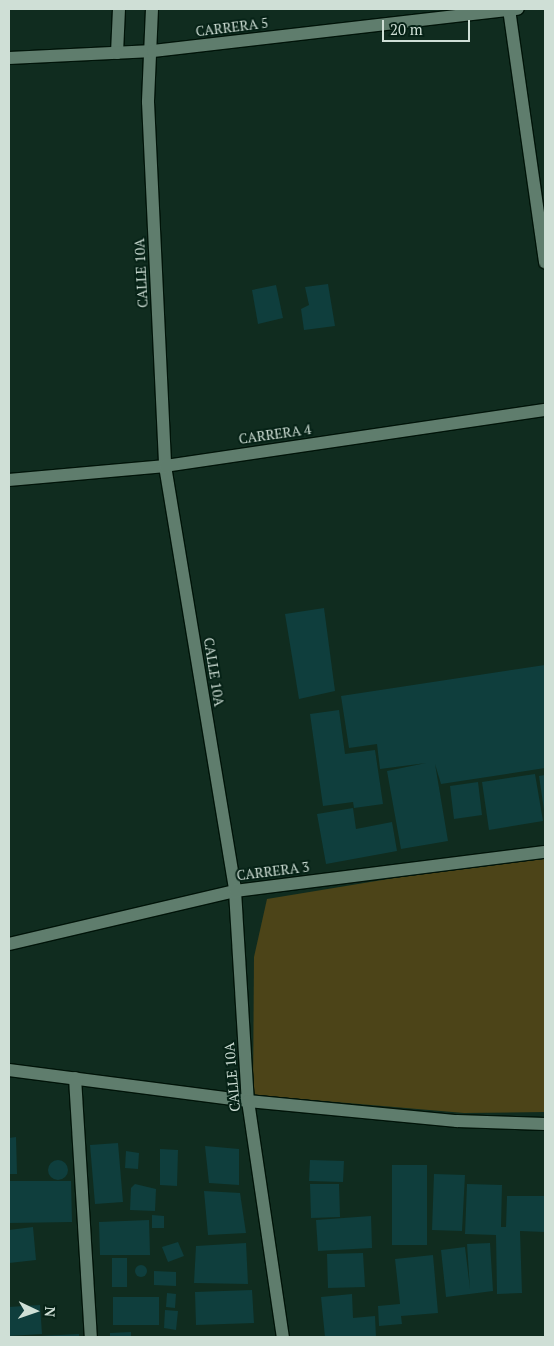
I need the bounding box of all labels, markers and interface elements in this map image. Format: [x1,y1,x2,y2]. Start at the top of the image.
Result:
scale bar [384,10,472,42]
street label: CARRERA 5 [194,14,270,40]
text: 20 m [390,19,423,39]
street label: CALLE 10A [131,238,151,308]
street label: CARRERA 4 [237,421,313,447]
street label: CALLE 10A [200,636,228,708]
street label: CARRERA 3 [235,858,311,884]
street label: CALLE 10A [221,1042,243,1112]
north arrow [10,1286,60,1336]
text: N [41,1306,60,1318]

